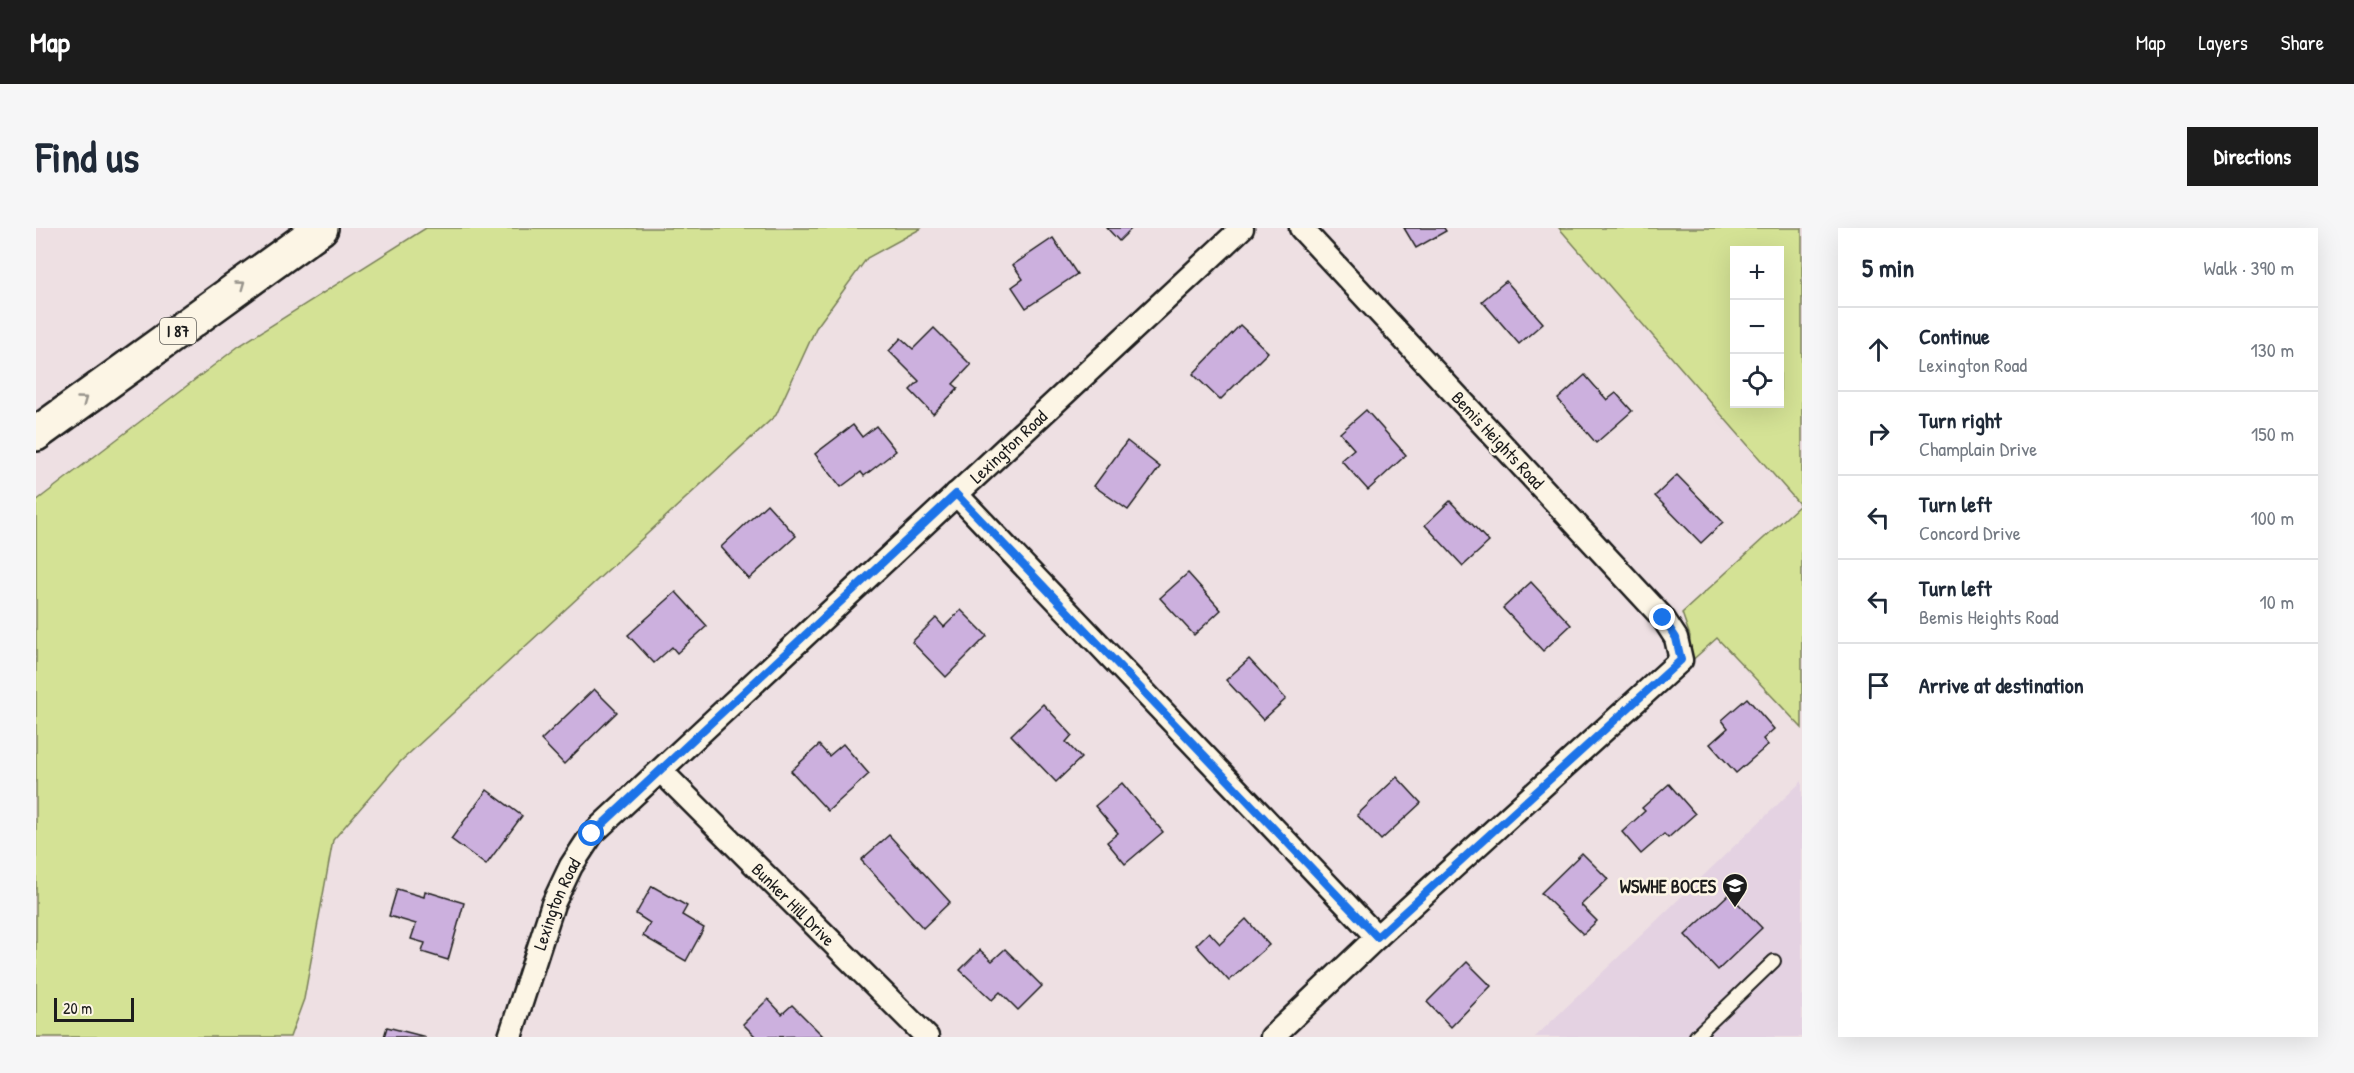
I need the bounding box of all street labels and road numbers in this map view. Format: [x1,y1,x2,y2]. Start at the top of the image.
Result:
road number: I 87 [160,318,196,344]
street label: Bemis Heights Road [1446,386,1550,494]
street label: Lexington Road [964,404,1052,488]
street label: Lexington Road [526,853,586,953]
street label: Bunker Hill Drive [747,857,841,951]

